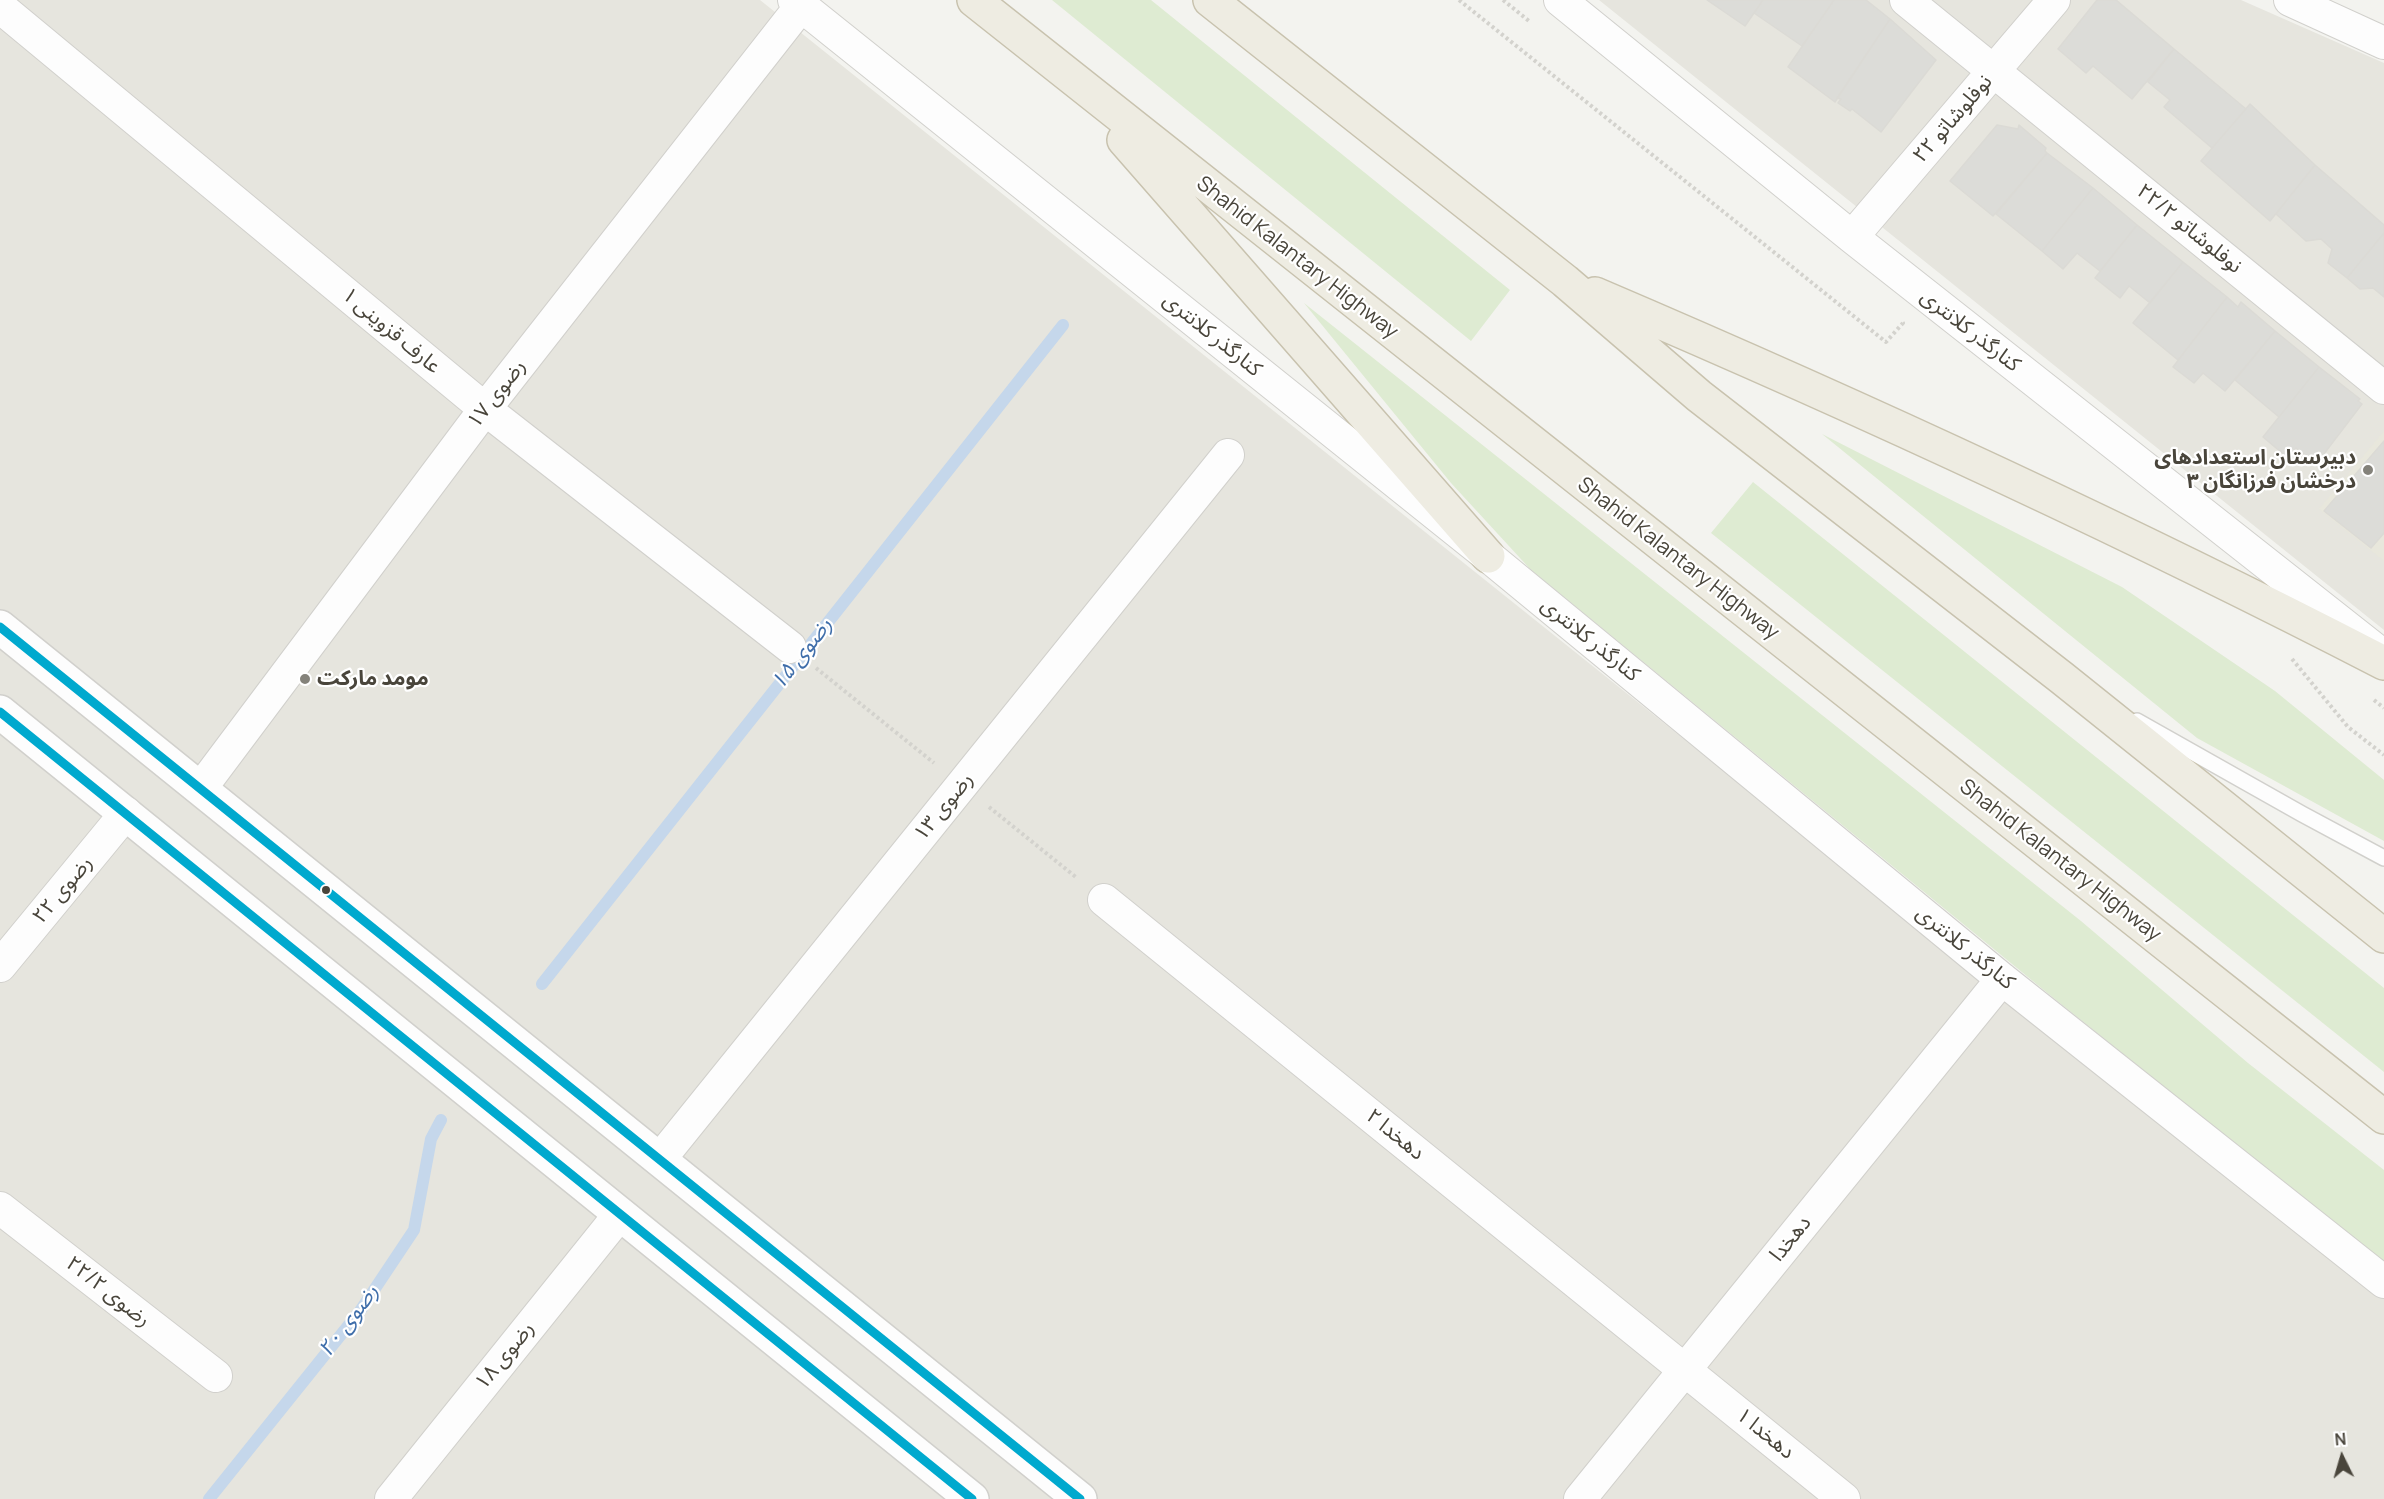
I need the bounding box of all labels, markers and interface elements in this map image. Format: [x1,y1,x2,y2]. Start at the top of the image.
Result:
street label: نوفلوشاتو ۲۲ [1908,70,1998,168]
street label: Shahid Kalantary Highway [1191,171,1403,345]
street label: نوفلوشاتو ۲۲/۲ [2131,179,2247,279]
street label: عارف قزوینی ۱ [337,283,445,379]
street label: کنارگذر کلانتری [1915,284,2025,378]
street label: کنارگذر کلانتری [1158,288,1266,382]
street label: رضوی ۱۷ [462,355,532,433]
place label: دبیرستان استعدادهای درخشان فرزانگان ۳ [2154,445,2356,495]
marker: دبیرستان استعدادهای درخشان فرزانگان ۳ [2361,463,2375,477]
street label: Shahid Kalantary Highway [1572,472,1784,646]
street label: کنارگذر کلانتری [1536,593,1644,687]
water label: رضوی ۱۵ [766,613,838,695]
place label: مومد مارکت [317,666,429,692]
marker: مومد مارکت [298,672,312,686]
street label: رضوی ۱۳ [909,768,979,846]
street label: Shahid Kalantary Highway [1954,774,2166,948]
street label: رضوی ۲۲ [28,851,98,929]
unlabelled marker [320,884,332,896]
street label: کنارگذر کلانتری [1911,901,2019,995]
street label: دهخدا ۲ [1361,1104,1429,1166]
street label: دهخدا [1765,1211,1817,1267]
street label: رضوی ۲۲/۲ [61,1251,155,1333]
water label: رضوی ۲۰ [313,1280,385,1362]
street label: رضوی ۱۸ [470,1317,540,1395]
street label: دهخدا ۱ [1731,1403,1799,1465]
north arrow [2312,1427,2372,1487]
text: N [2334,1428,2347,1451]

